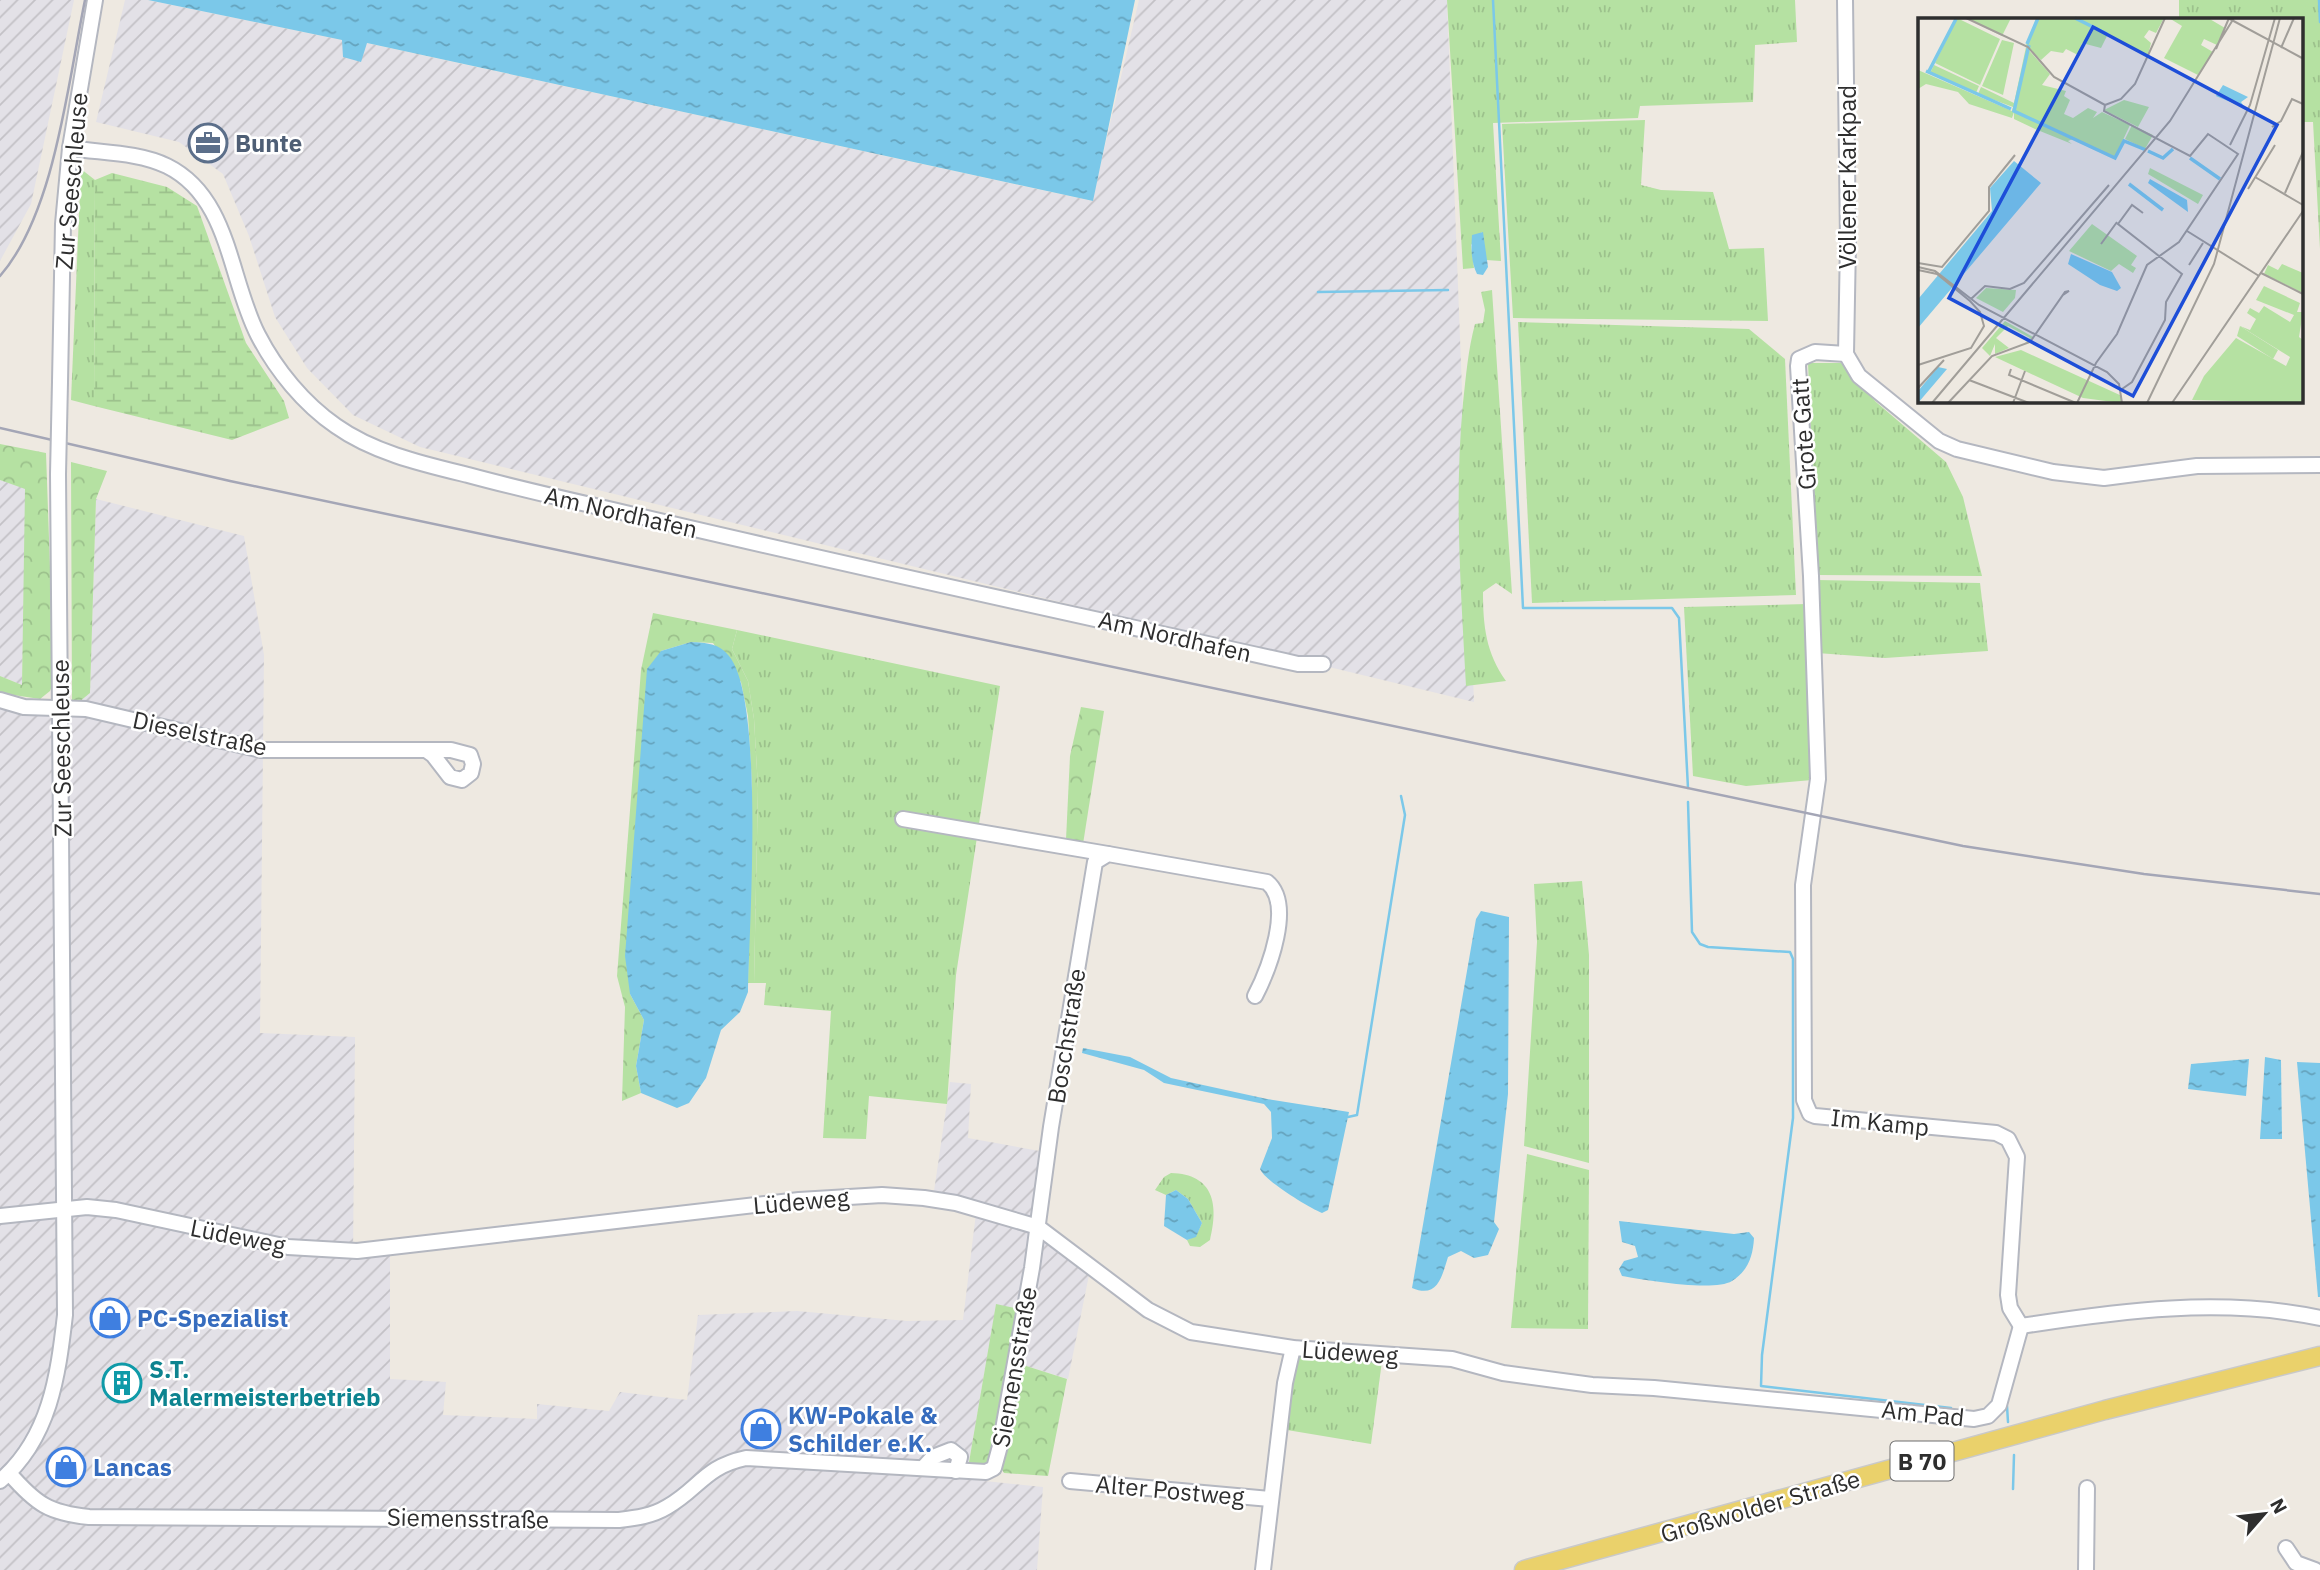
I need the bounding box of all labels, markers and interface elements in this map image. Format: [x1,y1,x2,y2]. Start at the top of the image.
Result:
inset map [1918,18,2302,402]
street label: Völlener Karkpad [1831,85,1863,269]
street label: Zur Seeschleuse [47,91,95,271]
office icon: Bunte [187,122,229,164]
place label: Bunte [235,127,302,159]
street label: Grote Gatt [1783,377,1823,491]
street label: Am Nordhafen [541,479,701,545]
street label: Am Nordhafen [1095,603,1255,669]
street label: Zur Seeschleuse [43,659,79,837]
street label: Dieselstraße [130,703,270,763]
street label: Boschstraße [1040,966,1092,1106]
street label: Im Kamp [1829,1101,1931,1143]
street label: Lüdeweg [752,1181,851,1221]
street label: Lüdeweg [188,1211,289,1261]
street label: Siemensstraße [984,1284,1044,1450]
shop icon: PC-Spezialist [89,1297,131,1339]
place label: PC-Spezialist [137,1302,288,1334]
street label: Lüdeweg [1301,1333,1400,1371]
place label: S.T. Malermeisterbetrieb [149,1353,381,1413]
building icon: S.T. Malermeisterbetrieb [101,1362,143,1404]
street label: Am Pad [1880,1393,1966,1433]
place label: KW-Pokale & Schilder e.K. [788,1399,938,1459]
shop icon: KW-Pokale & Schilder e.K. [740,1408,782,1450]
road number: B 70 [1890,1442,1954,1480]
shop icon: Lancas [45,1446,87,1488]
place label: Lancas [93,1451,172,1483]
street label: Großwolder Straße [1656,1462,1864,1550]
street label: Alter Postweg [1094,1468,1246,1512]
north arrow [2229,1479,2299,1549]
text: N [2265,1494,2293,1518]
street label: Siemensstraße [387,1501,549,1535]

